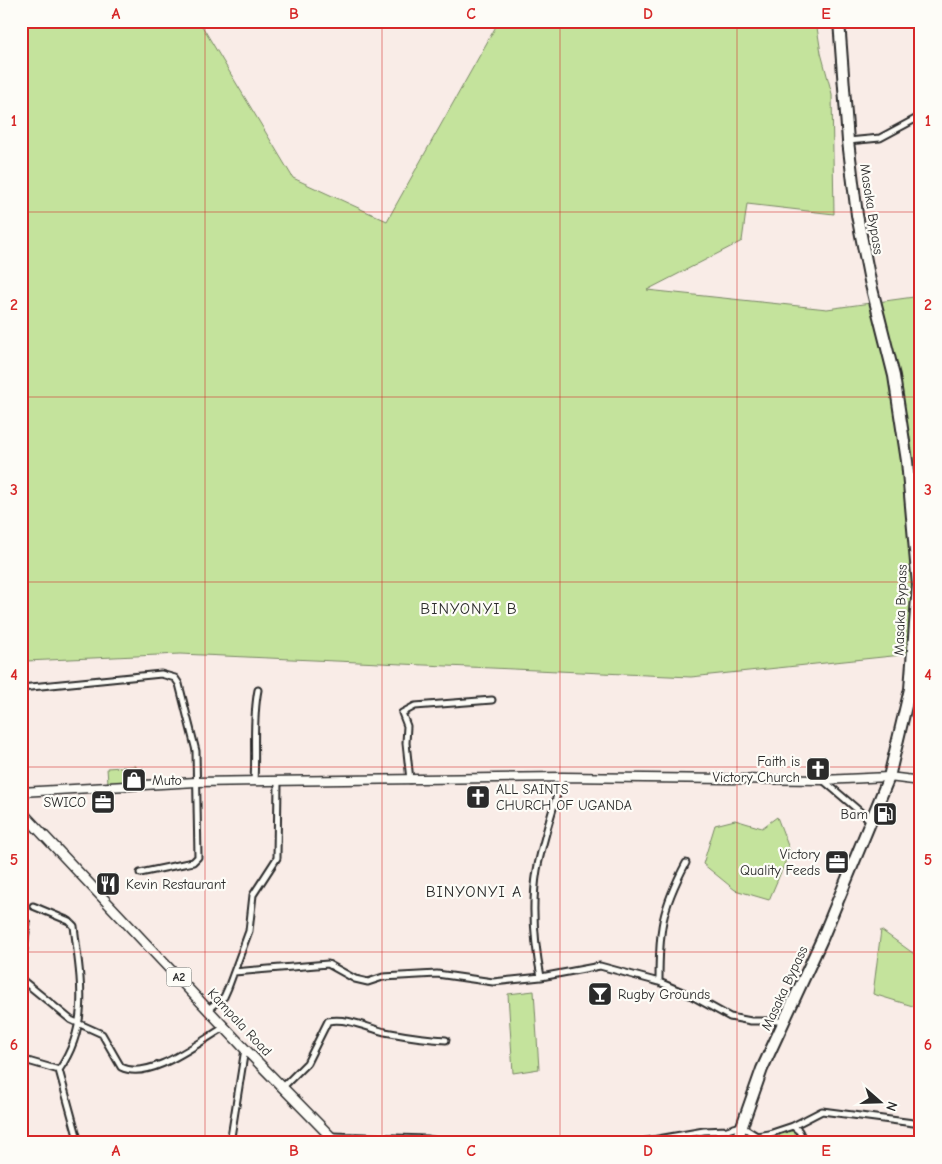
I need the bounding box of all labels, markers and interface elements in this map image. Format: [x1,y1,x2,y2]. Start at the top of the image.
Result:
text: A [112,5,121,23]
text: B [289,5,299,23]
text: C [466,5,476,23]
text: D [643,5,653,23]
text: E [821,5,831,23]
text: 1 [11,112,17,130]
text: 1 [925,112,931,130]
street label: Masaka Bypass [856,163,887,256]
text: 2 [10,296,18,314]
text: 2 [924,296,932,314]
text: 3 [10,481,18,499]
text: 3 [924,481,932,499]
street label: Masaka Bypass [890,564,911,656]
district label: BINYONYI B [420,600,518,618]
text: 4 [10,666,18,684]
text: 4 [924,666,932,684]
place label: Faith is Victory Church [712,753,800,786]
church icon: Faith is Victory Church [805,756,831,782]
shop icon: Muto [121,767,147,793]
place label: Muto [152,772,182,789]
place label: ALL SAINTS CHURCH OF UGANDA [496,781,632,814]
church icon: ALL SAINTS CHURCH OF UGANDA [465,784,491,810]
office icon: SWICO [90,789,116,815]
place label: SWICO [43,794,86,811]
fuel station icon: Bam [872,801,898,827]
place label: Bam [841,806,868,823]
place label: Victory Quality Feeds [740,846,821,879]
office icon: Victory Quality Feeds [824,849,850,875]
text: 5 [10,851,18,869]
text: 5 [924,851,932,869]
restaurant icon: Kevin Restaurant [95,871,121,897]
place label: Kevin Restaurant [126,876,227,893]
district label: BINYONYI A [426,883,522,901]
street label: Masaka Bypass [757,943,812,1033]
road number: A2 [166,968,192,986]
bar icon: Rugby Grounds [587,981,613,1007]
street label: Kampala Road [204,985,275,1060]
place label: Rugby Grounds [618,986,710,1003]
text: 6 [10,1036,18,1054]
text: 6 [924,1036,932,1054]
north arrow [854,1076,904,1126]
text: N [882,1099,901,1113]
text: A [112,1142,121,1160]
text: B [289,1142,299,1160]
text: C [466,1142,476,1160]
text: D [643,1142,653,1160]
text: E [821,1142,831,1160]

